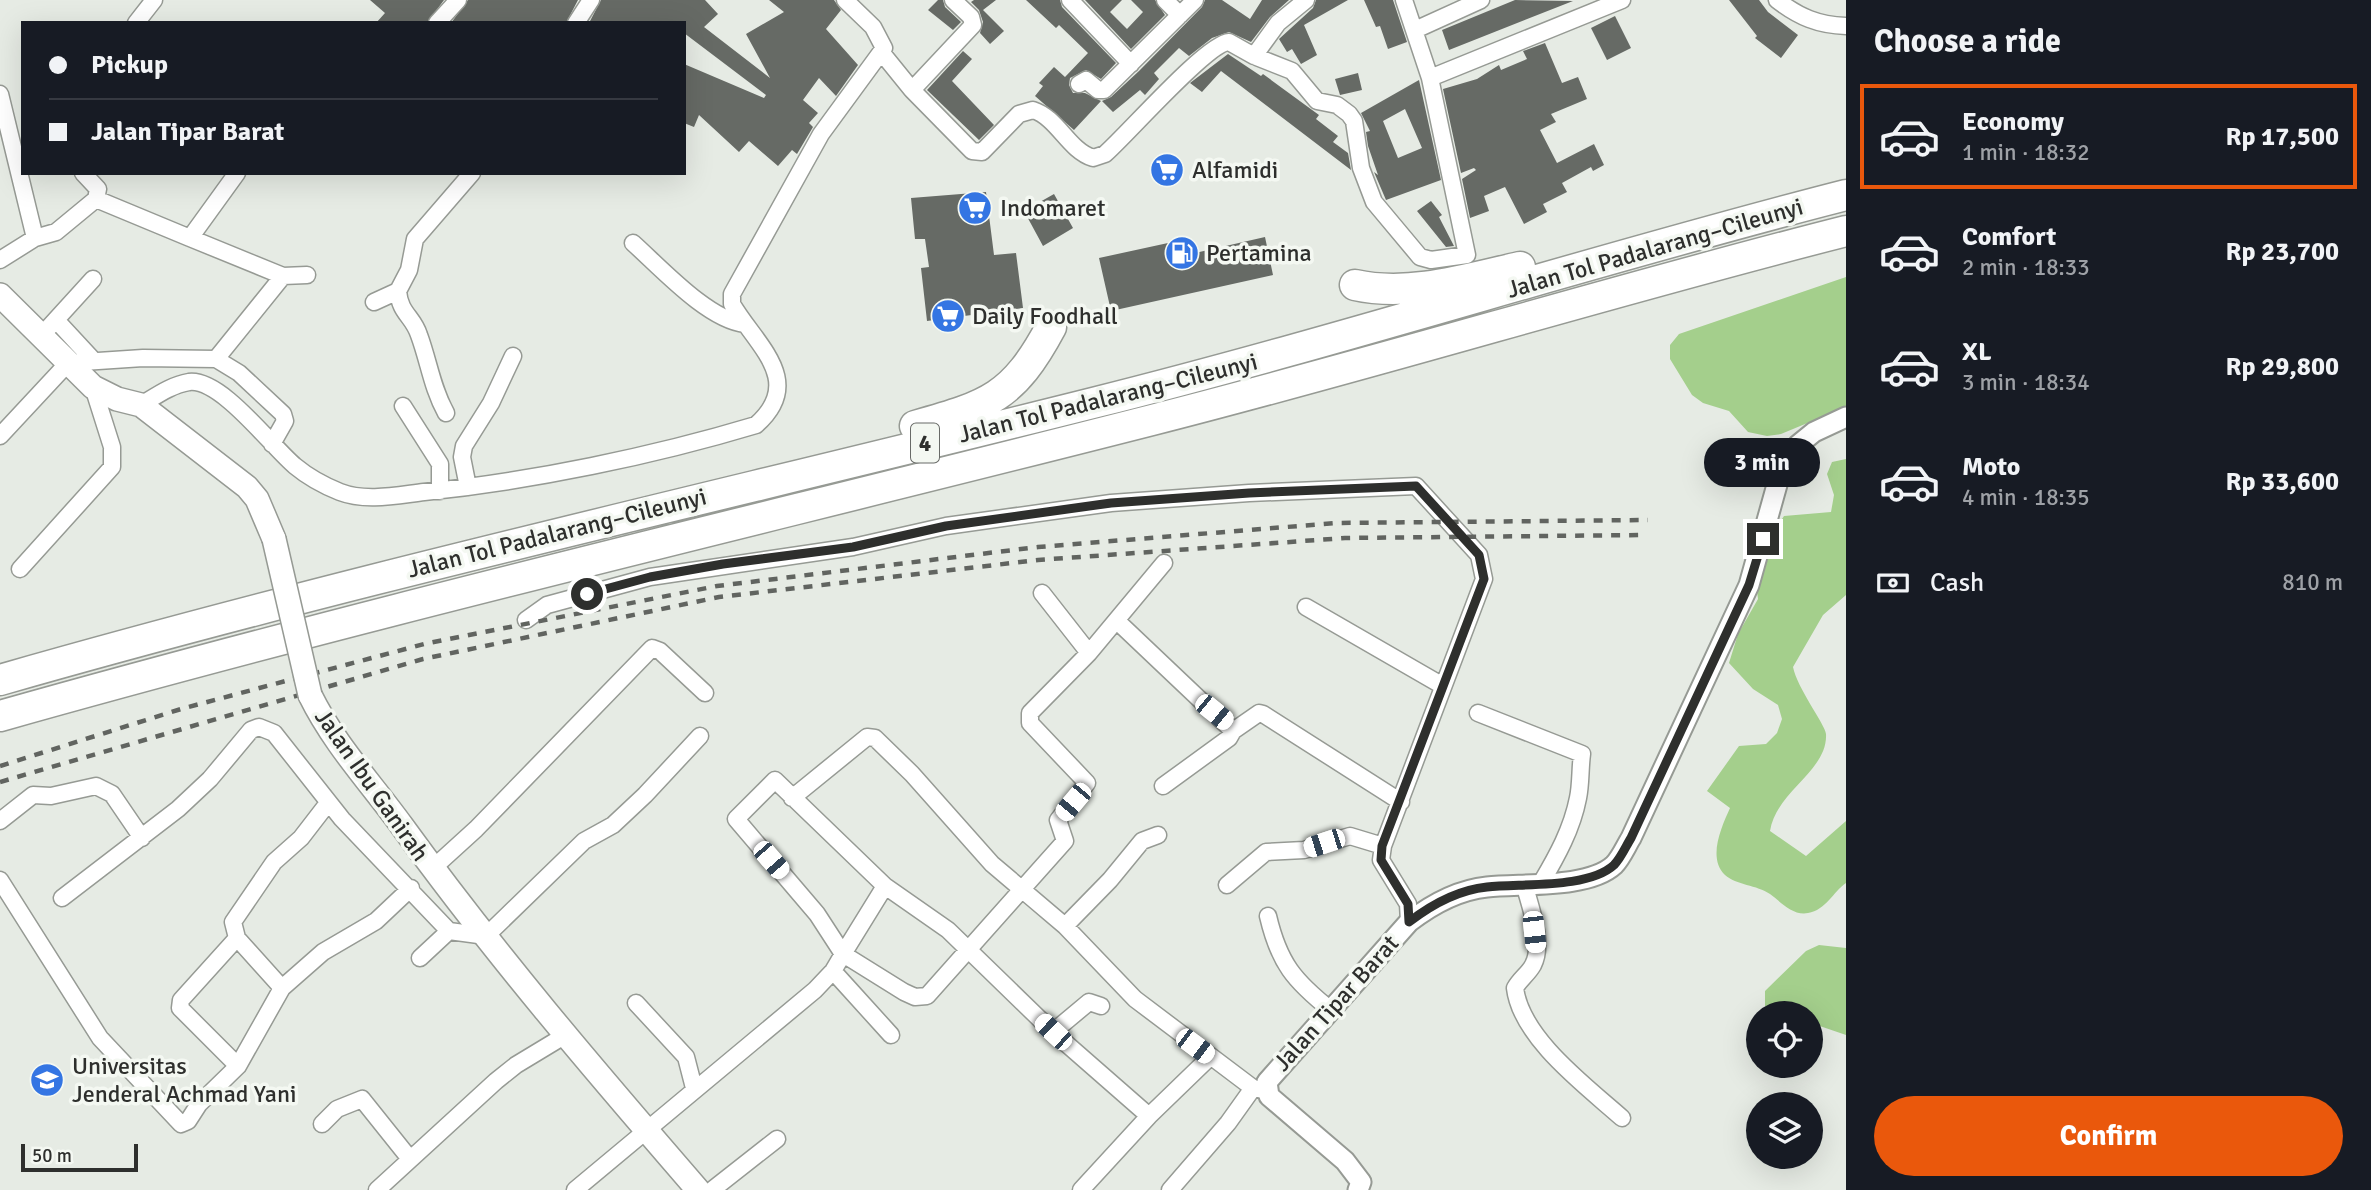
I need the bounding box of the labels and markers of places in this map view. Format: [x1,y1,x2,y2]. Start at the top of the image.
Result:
supermarket icon: Alfamidi [1148,151,1186,189]
place label: Alfamidi [1192,155,1278,185]
supermarket icon: Indomaret [956,189,994,227]
place label: Indomaret [1000,193,1105,223]
fuel station icon: Pertamina [1163,234,1201,272]
place label: Pertamina [1206,238,1312,268]
supermarket icon: Daily Foodhall [929,297,967,335]
place label: Daily Foodhall [972,301,1118,331]
place label: Universitas Jenderal Achmad Yani [72,1051,297,1109]
school or university icon: Universitas Jenderal Achmad Yani [28,1061,66,1099]

